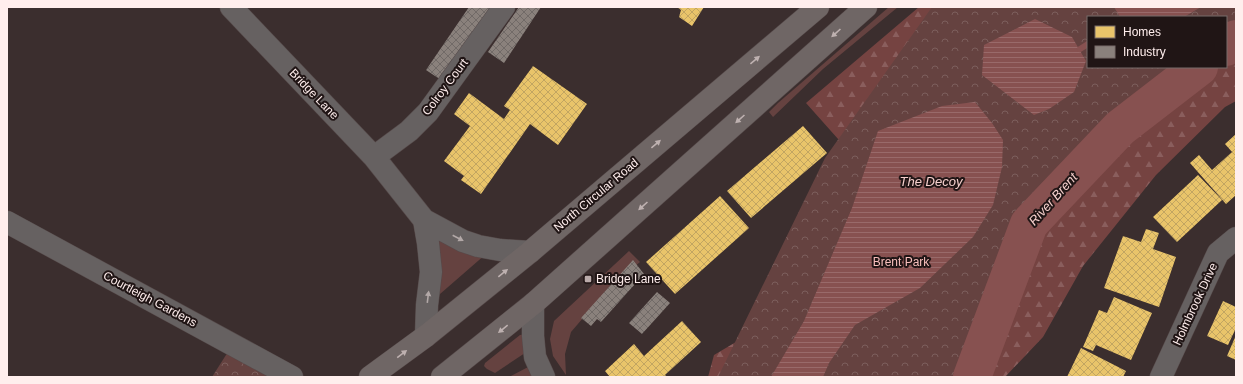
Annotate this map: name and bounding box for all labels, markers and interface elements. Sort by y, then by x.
legend [1087,16,1227,68]
text: Homes [1123,25,1161,39]
one-way arrow [831,28,842,37]
text: Industry [1123,45,1166,59]
street label: Colroy Court [419,55,471,118]
one-way arrow [750,56,761,65]
street label: Bridge Lane [286,66,342,122]
one-way arrow [734,115,745,124]
one-way arrow [651,140,662,149]
street label: North Circular Road [551,156,641,234]
water label: River Brent [1026,169,1081,228]
water label: The Decoy [900,174,964,189]
one-way arrow [638,201,647,210]
one-way arrow [453,235,464,241]
park label: Brent Park [873,255,930,269]
street label: Holmbrook Drive [1170,260,1220,347]
street label: Courtleigh Gardens [101,268,199,330]
one-way arrow [498,269,509,277]
place label: Bridge Lane [596,272,661,286]
marker: Bridge Lane [583,274,593,284]
one-way arrow [424,291,431,303]
one-way arrow [497,324,508,333]
one-way arrow [396,350,407,358]

